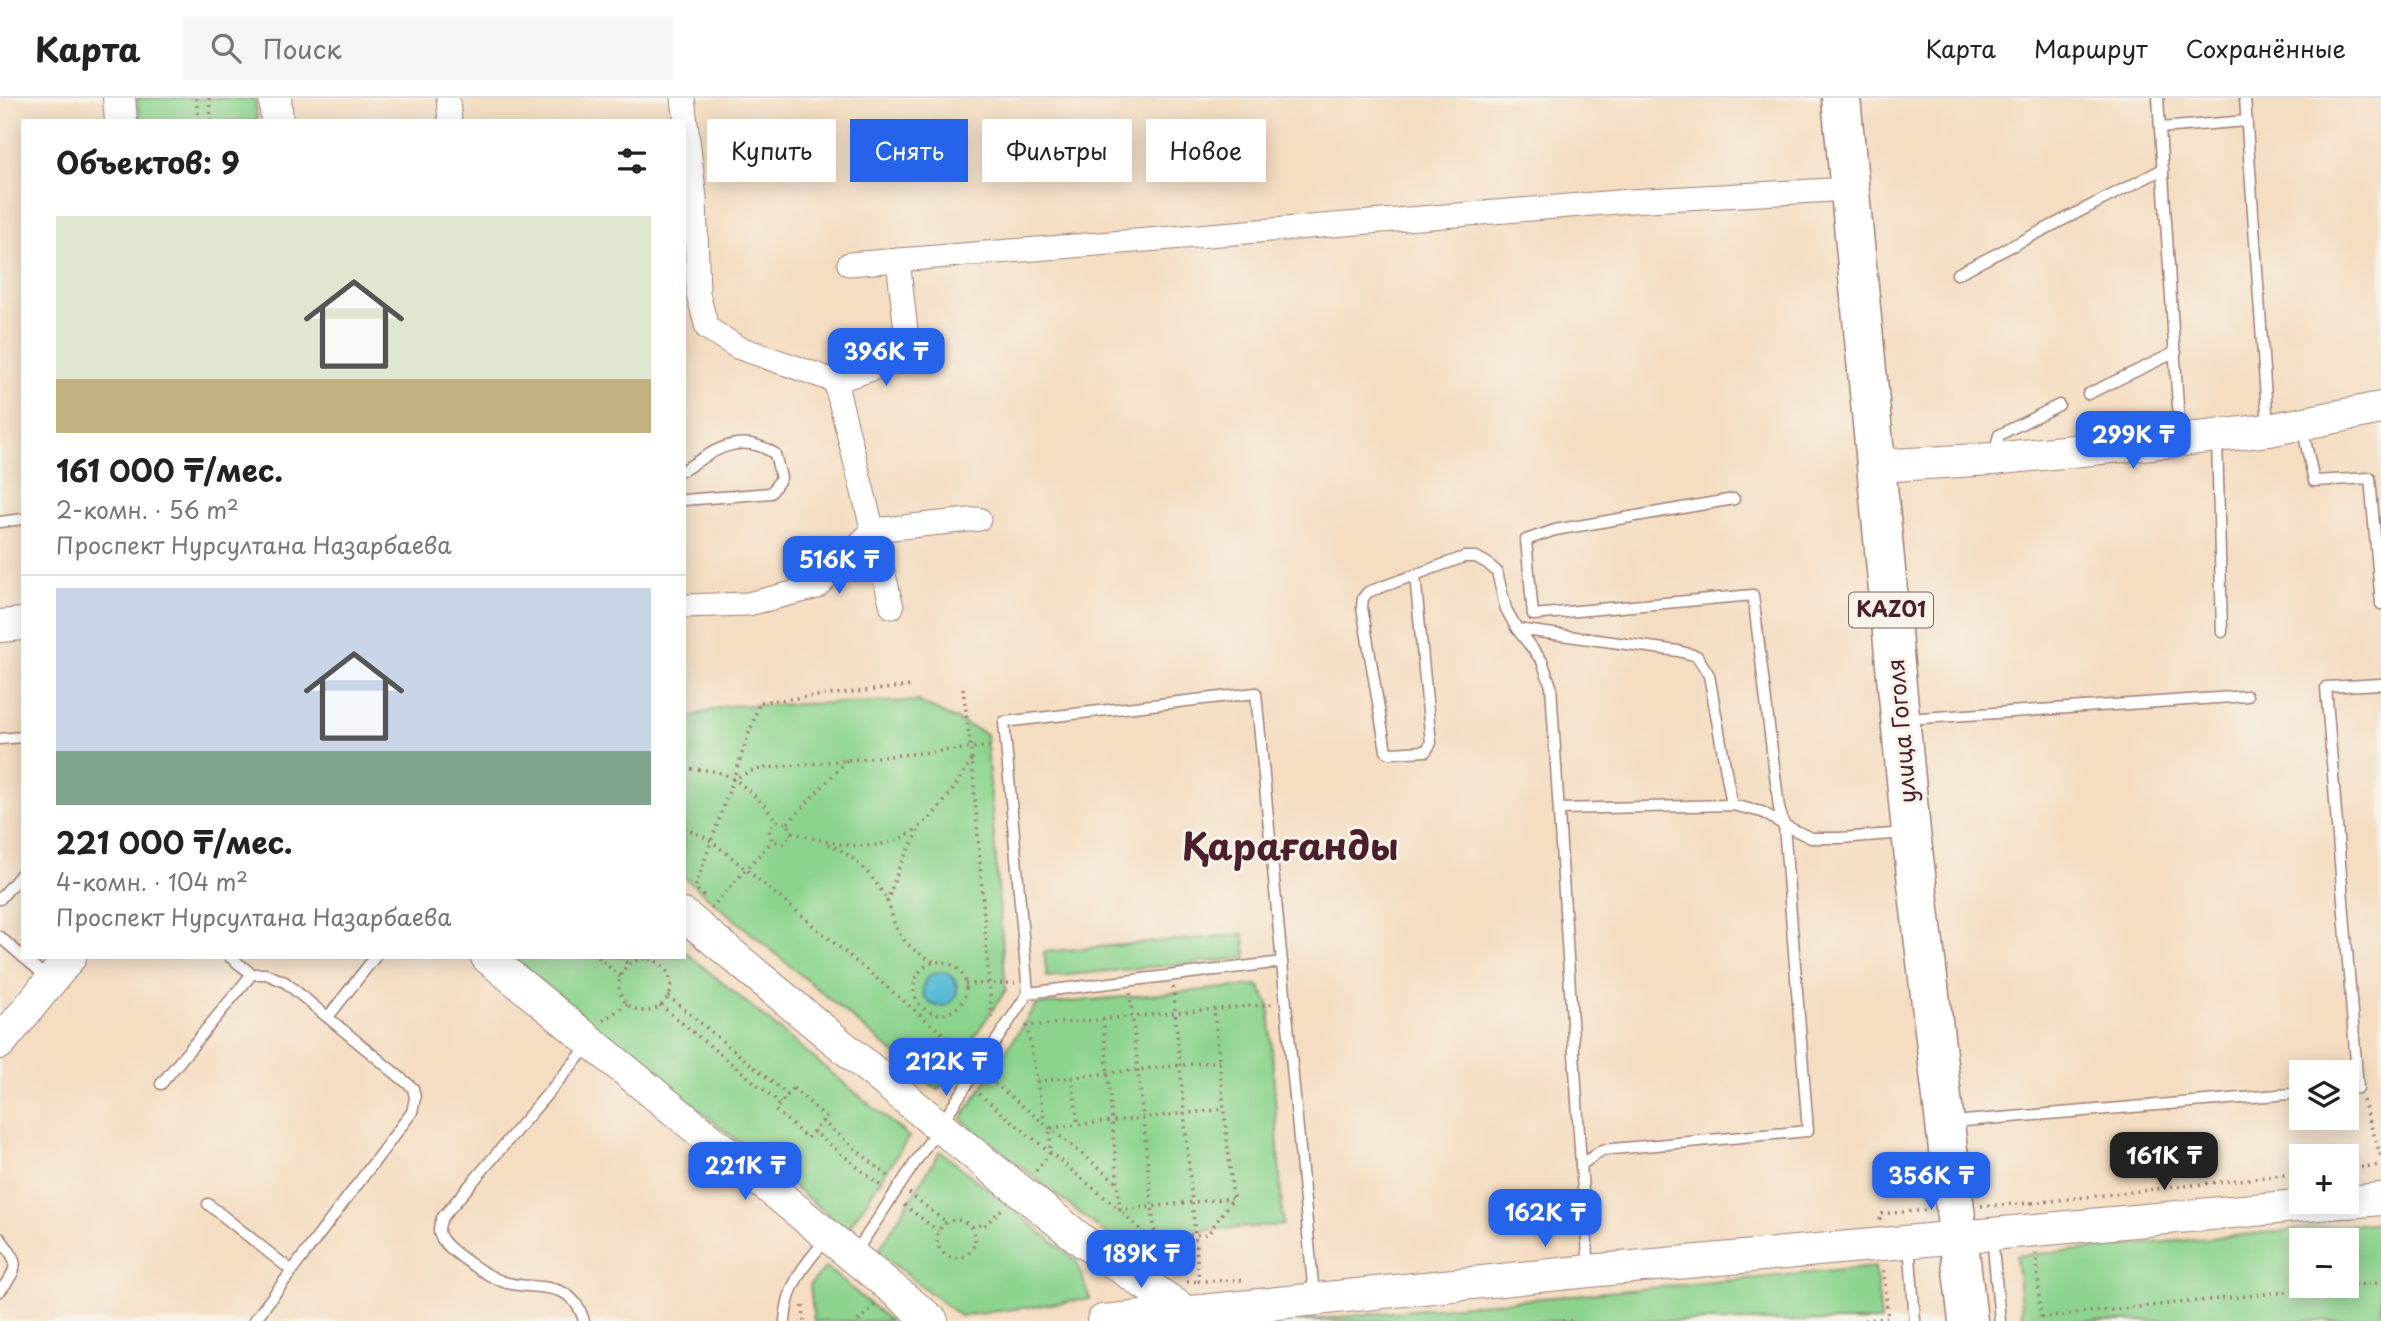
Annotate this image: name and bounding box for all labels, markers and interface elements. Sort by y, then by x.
search box [183,17,673,80]
text: Карта [35,23,141,73]
icon: search [207,29,245,67]
text: Поиск [263,29,342,68]
text: Карта [1925,30,1996,66]
text: Маршрут [2034,30,2148,66]
text: Сохранённые [2186,30,2346,66]
chip: Купить [707,119,836,182]
chip: Снять [850,119,968,182]
chip: Фильтры [982,119,1132,182]
chip: Новое [1146,119,1266,182]
text: Объектов: 9 [56,139,240,184]
icon: filters [613,142,651,180]
icon: home [291,261,417,387]
pin: 396K ₸ [829,328,943,388]
text: 396K ₸ [844,333,928,368]
pin: 299K ₸ [2076,412,2190,471]
text: 299K ₸ [2092,416,2174,451]
text: 161 000 ₸/мес. [56,447,283,492]
text: 2-комн. · 56 m² [56,492,239,527]
text: Проспект Нурсултана Назарбаева [56,527,451,562]
pin: 516K ₸ [782,536,896,596]
text: 516K ₸ [799,541,879,576]
road number: KАZ01 [1849,592,1933,628]
icon: home [291,633,417,759]
street label: улица Гоголя [1877,657,1924,805]
district label: Қарағанды [1182,817,1398,873]
text: 221 000 ₸/мес. [56,819,292,864]
text: 4-комн. · 104 m² [56,864,248,899]
text: Проспект Нурсултана Назарбаева [56,899,451,934]
pin: 212K ₸ [889,1038,1003,1098]
text: 212K ₸ [905,1043,987,1078]
map controls [2289,1060,2359,1298]
button: layers [2289,1060,2359,1130]
pin: 161K ₸ [2107,1132,2221,1192]
text: 161K ₸ [2126,1137,2202,1172]
pin: 221K ₸ [688,1142,802,1202]
button: + [2289,1144,2359,1214]
text: 221K ₸ [704,1147,786,1182]
pin: 356K ₸ [1874,1152,1988,1212]
text: 356K ₸ [1888,1157,1974,1192]
pin: 162K ₸ [1488,1190,1602,1249]
text: 162K ₸ [1504,1194,1586,1229]
button: − [2289,1228,2359,1298]
pin: 189K ₸ [1084,1230,1198,1290]
text: 189K ₸ [1102,1235,1180,1270]

